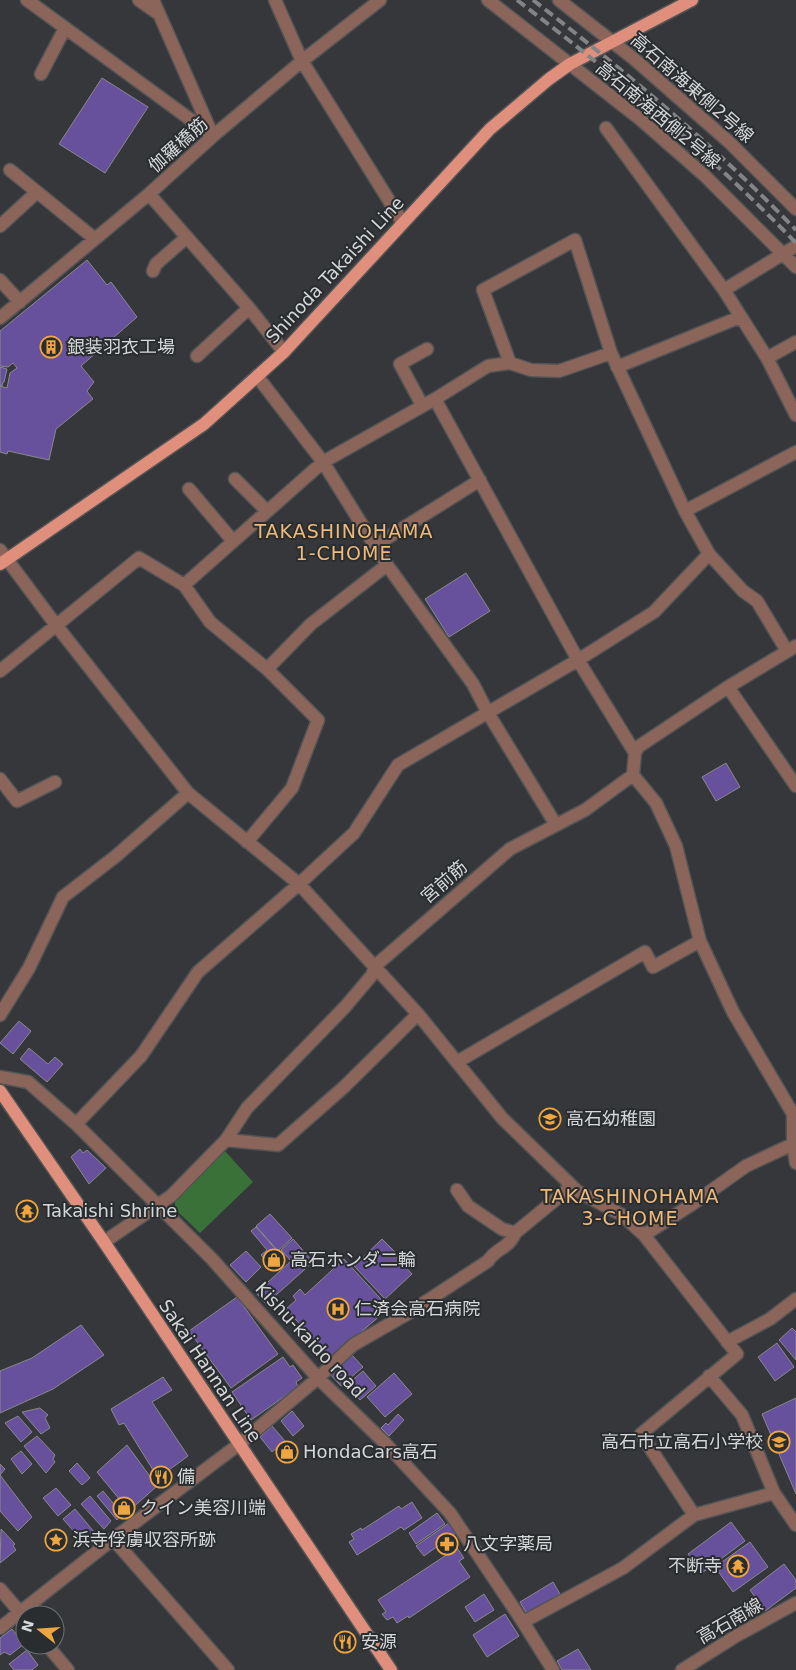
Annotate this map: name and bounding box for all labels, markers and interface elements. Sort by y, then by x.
street label: 高石南海東側2号線 [627,29,758,147]
street label: 高石南海西側2号線 [592,57,725,173]
street label: 伽羅橋筋 [144,113,211,177]
street label: Shinoda Takaishi Line [261,192,408,347]
building icon: 銀装羽衣工場 [39,335,63,359]
place label: 銀装羽衣工場 [67,336,175,357]
district label: TAKASHINOHAMA 1-CHOME [253,520,434,564]
street label: 宮前筋 [416,856,471,907]
school or university icon: 高石幼稚園 [538,1107,562,1131]
place label: 高石幼稚園 [566,1108,656,1129]
district label: TAKASHINOHAMA 3-CHOME [539,1185,720,1229]
temple icon: Takaishi Shrine [15,1199,39,1223]
place label: Takaishi Shrine [42,1200,177,1221]
shop icon: 高石ホンダ二輪 [262,1248,286,1272]
place label: 高石ホンダ二輪 [290,1249,416,1270]
street label: Kishu-kaido road [251,1278,369,1402]
street label: Sakai Hannan Line [155,1295,266,1446]
hospital icon: 仁済会高石病院 [326,1297,350,1321]
place label: 仁済会高石病院 [354,1298,480,1319]
school or university icon: 高石市立高石小学校 [767,1430,791,1454]
place label: 高石市立高石小学校 [601,1431,763,1452]
shop icon: HondaCars高石 [275,1440,299,1464]
place label: HondaCars高石 [303,1441,438,1462]
restaurant icon: 備 [149,1465,173,1489]
place label: 備 [177,1466,195,1487]
shop icon: クイン美容川端 [112,1496,136,1520]
place label: クイン美容川端 [140,1497,266,1518]
place icon: 浜寺俘虜収容所跡 [44,1528,68,1552]
place label: 浜寺俘虜収容所跡 [72,1529,216,1550]
pharmacy icon: 八文字薬局 [435,1532,459,1556]
place label: 八文字薬局 [463,1533,553,1554]
temple icon: 不断寺 [726,1554,750,1578]
place label: 不断寺 [668,1555,722,1576]
street label: 高石南線 [693,1593,766,1648]
north arrow [15,1605,65,1655]
text: N [18,1618,37,1634]
restaurant icon: 安源 [333,1630,357,1654]
place label: 安源 [361,1631,397,1652]

